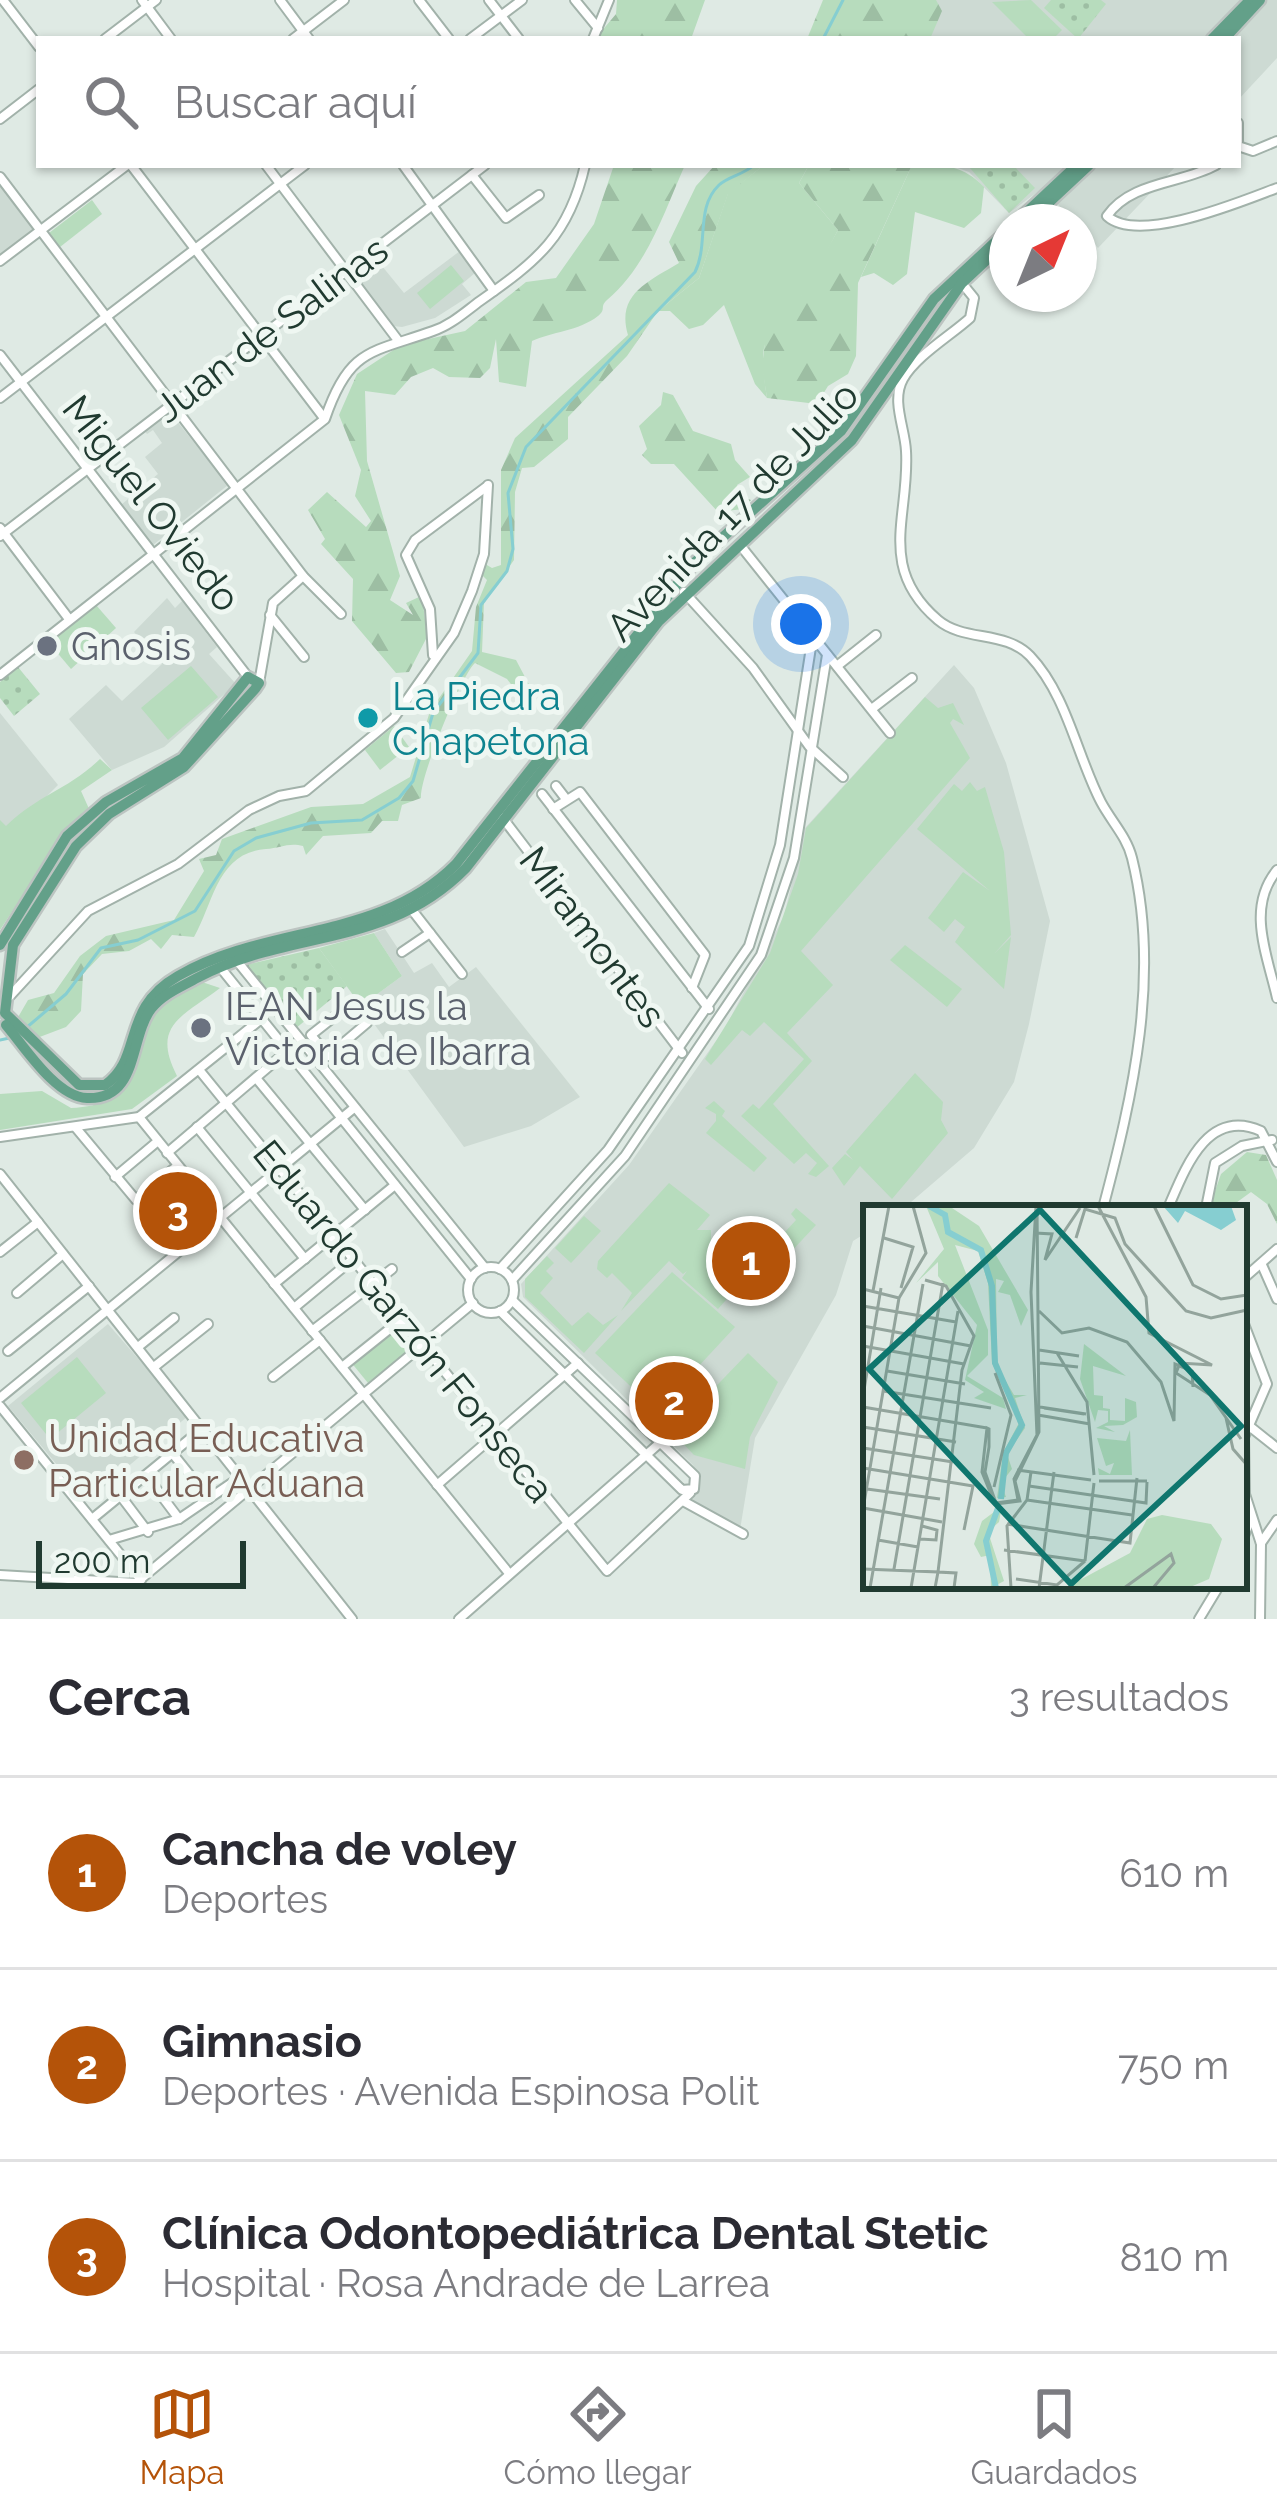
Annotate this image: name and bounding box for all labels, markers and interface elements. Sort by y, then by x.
search box [36,36,1241,168]
icon: search [78,69,144,135]
text: Buscar aquí [174,76,417,129]
north arrow [989,204,1097,312]
street label: Juan de Salinas [145,226,397,432]
street label: Avenida 17 de Julio [597,372,867,650]
street label: Miguel Oviedo [53,386,251,620]
your location [771,594,831,654]
place label: Gnosis [71,623,191,669]
marker: Gnosis [34,633,60,659]
place label: La Piedra Chapetona [392,673,589,764]
marker: La Piedra Chapetona [355,705,381,731]
street label: Miramontes [510,838,676,1036]
place label: IEAN Jesus la Victoria de Ibarra [225,983,531,1074]
marker: IEAN Jesus la Victoria de Ibarra [188,1015,214,1041]
street label: Eduardo Garzón Fonseca [244,1131,564,1511]
pin: 3 [139,1166,217,1256]
inset map [863,1205,1247,1589]
pin: 1 [712,1216,790,1306]
pin: 2 [635,1356,713,1446]
place label: Unidad Educativa Particular Aduana [48,1415,365,1506]
marker: Unidad Educativa Particular Aduana [11,1447,37,1473]
scale bar [36,1535,246,1588]
text: 200 m [54,1542,150,1581]
text: Cerca [48,1667,191,1727]
text: 3 resultados [1009,1674,1229,1720]
text: Cancha de voley [162,1823,517,1876]
text: 1 [77,1850,97,1896]
text: 610 m [1119,1850,1229,1896]
text: Deportes [162,1876,328,1922]
text: Gimnasio [162,2015,362,2068]
text: 2 [76,2042,98,2088]
text: 750 m [1118,2042,1229,2088]
text: Deportes · Avenida Espinosa Polit [162,2068,759,2114]
text: Clínica Odontopediátrica Dental Stetic [162,2207,989,2260]
text: 3 [76,2234,98,2280]
text: 810 m [1120,2234,1229,2280]
text: Hospital · Rosa Andrade de Larrea [162,2260,770,2306]
tab: Mapa [140,2381,225,2492]
tab: Cómo llegar [504,2381,692,2492]
tab: Guardados [971,2381,1138,2492]

